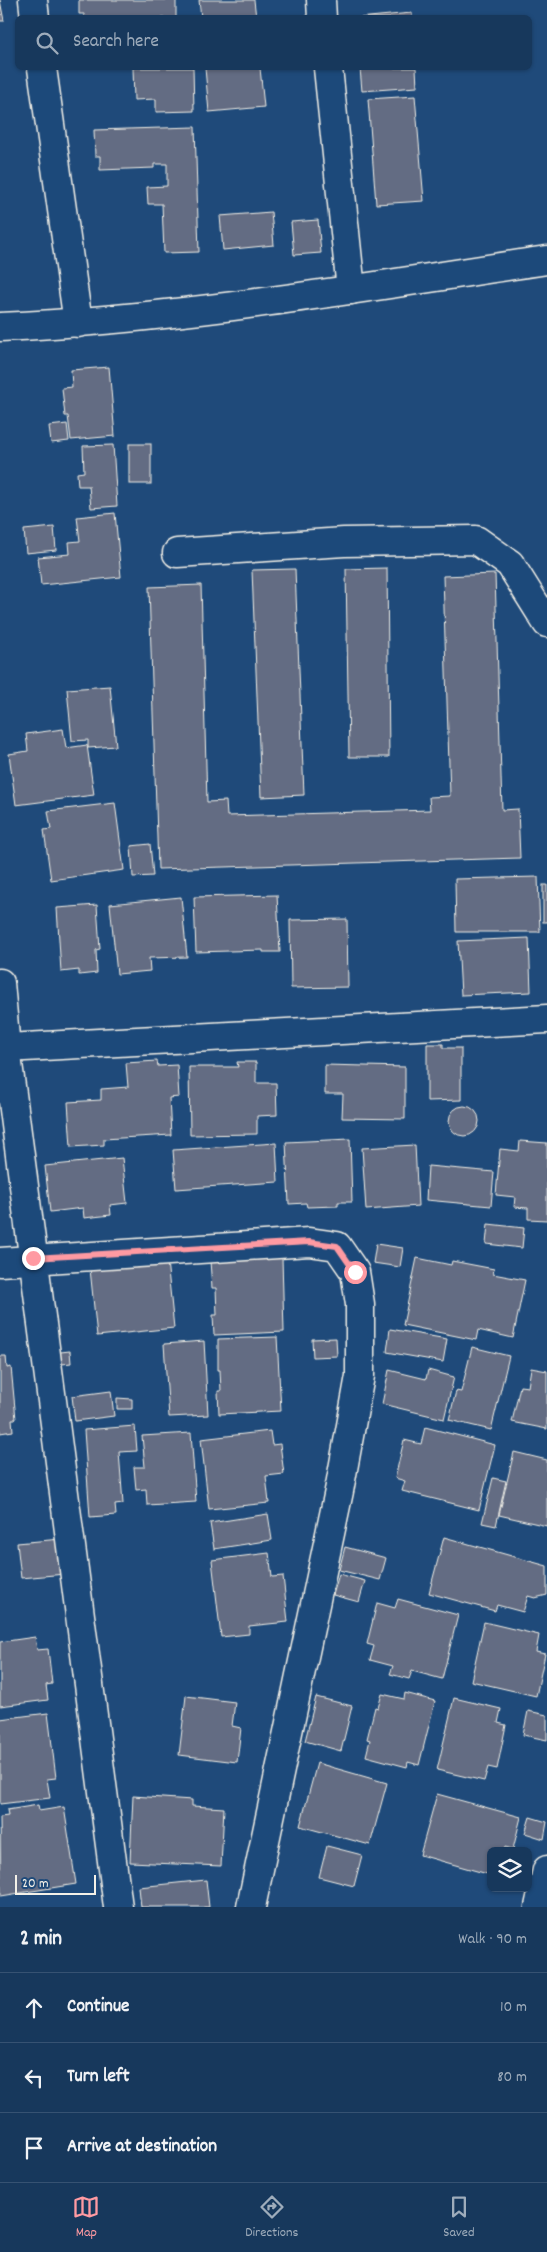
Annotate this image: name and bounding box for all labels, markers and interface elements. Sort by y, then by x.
search box [15,15,532,70]
icon: search [33,29,61,57]
text: Search here [73,29,159,56]
route end [22,1247,45,1270]
route start [344,1261,367,1284]
map controls [487,1847,532,1892]
button: layers [487,1847,532,1892]
scale bar [15,1872,96,1895]
text: 20 m [22,1874,49,1894]
text: 2 min [20,1925,62,1955]
text: Walk · 90 m [458,1928,527,1951]
icon: ahead [20,1994,48,2022]
text: Continue [67,1994,129,2021]
text: 10 m [500,1996,527,2019]
icon: left [20,2064,48,2092]
text: Turn left [67,2064,130,2091]
text: 80 m [497,2066,527,2089]
icon: arrive [20,2134,48,2162]
text: Arrive at destination [67,2134,217,2161]
tab: Map [72,2193,100,2243]
tab: Directions [245,2193,298,2243]
tab: Saved [443,2193,475,2243]

